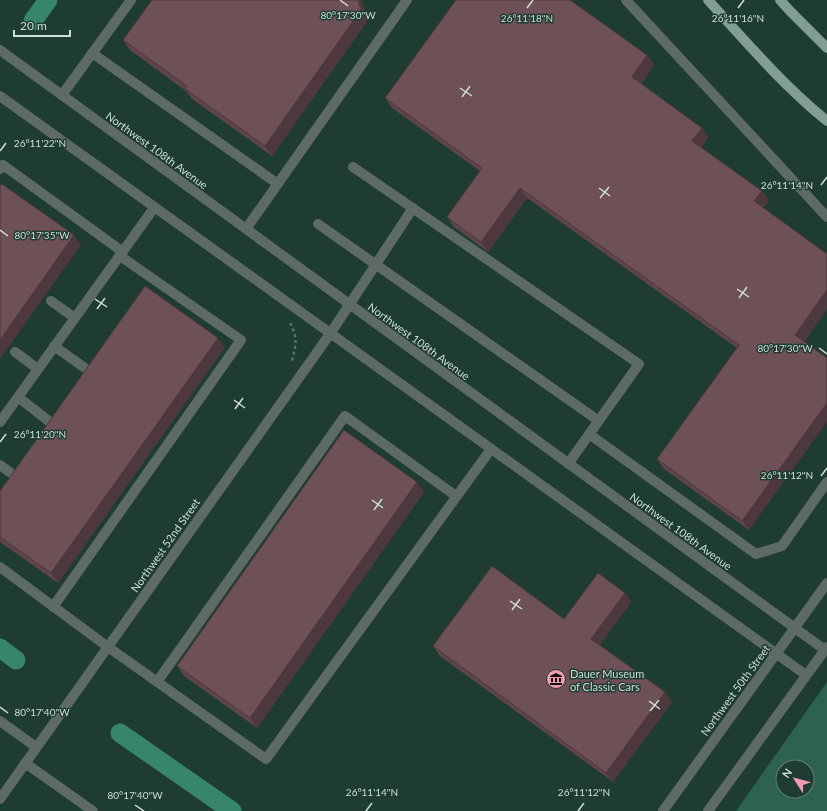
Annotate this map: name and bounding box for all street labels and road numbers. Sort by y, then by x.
street label: Northwest 108th Avenue [104,109,211,191]
street label: Northwest 108th Avenue [366,300,473,382]
street label: Northwest 108th Avenue [628,490,735,572]
street label: Northwest 52nd Street [128,496,202,594]
street label: Northwest 50th Street [698,642,772,738]

